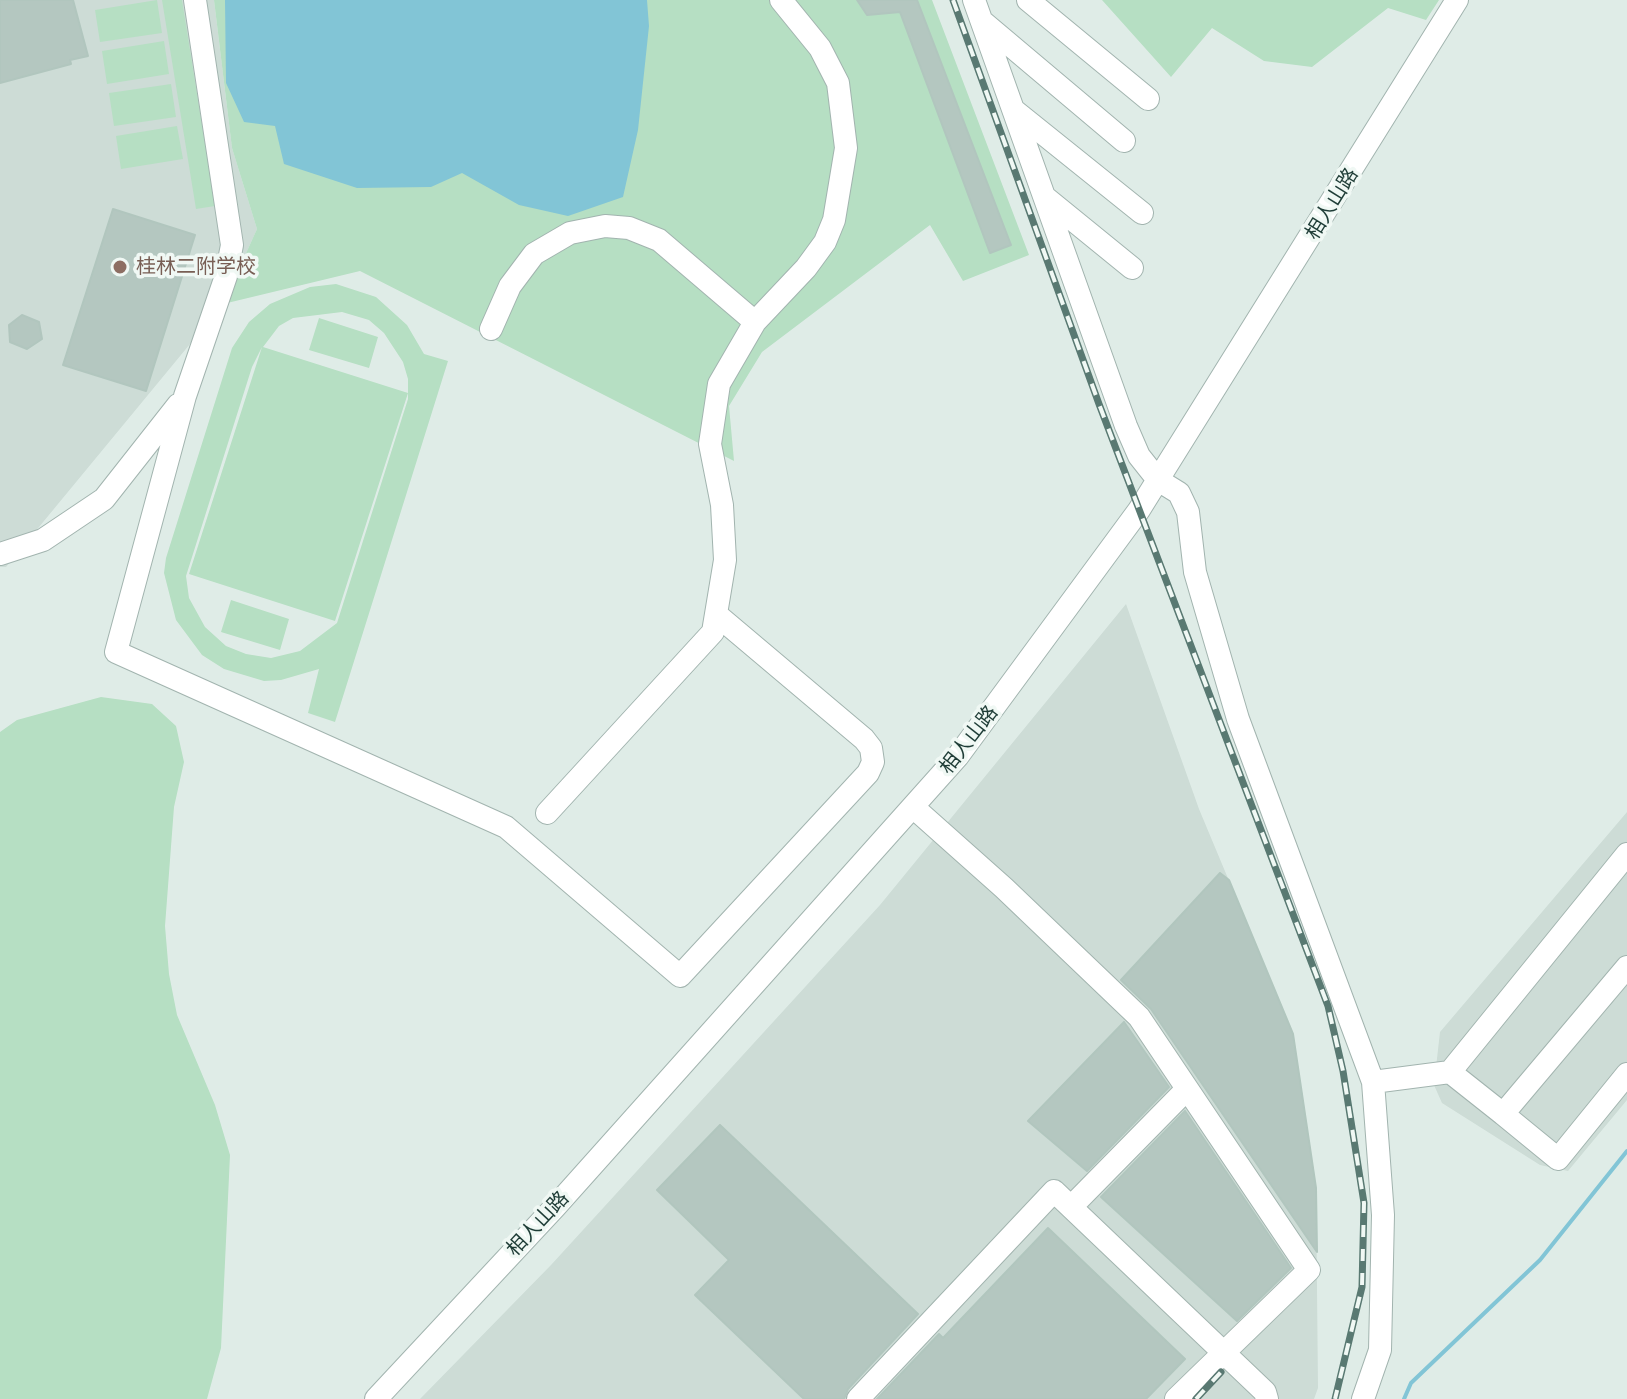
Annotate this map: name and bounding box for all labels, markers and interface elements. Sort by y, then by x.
street label: 相人山路 [1301,164,1363,244]
place label: 桂林二附学校 [136,255,256,279]
marker: 桂林二附学校 [111,258,129,276]
street label: 相人山路 [935,701,1003,779]
street label: 相人山路 [502,1187,574,1261]

